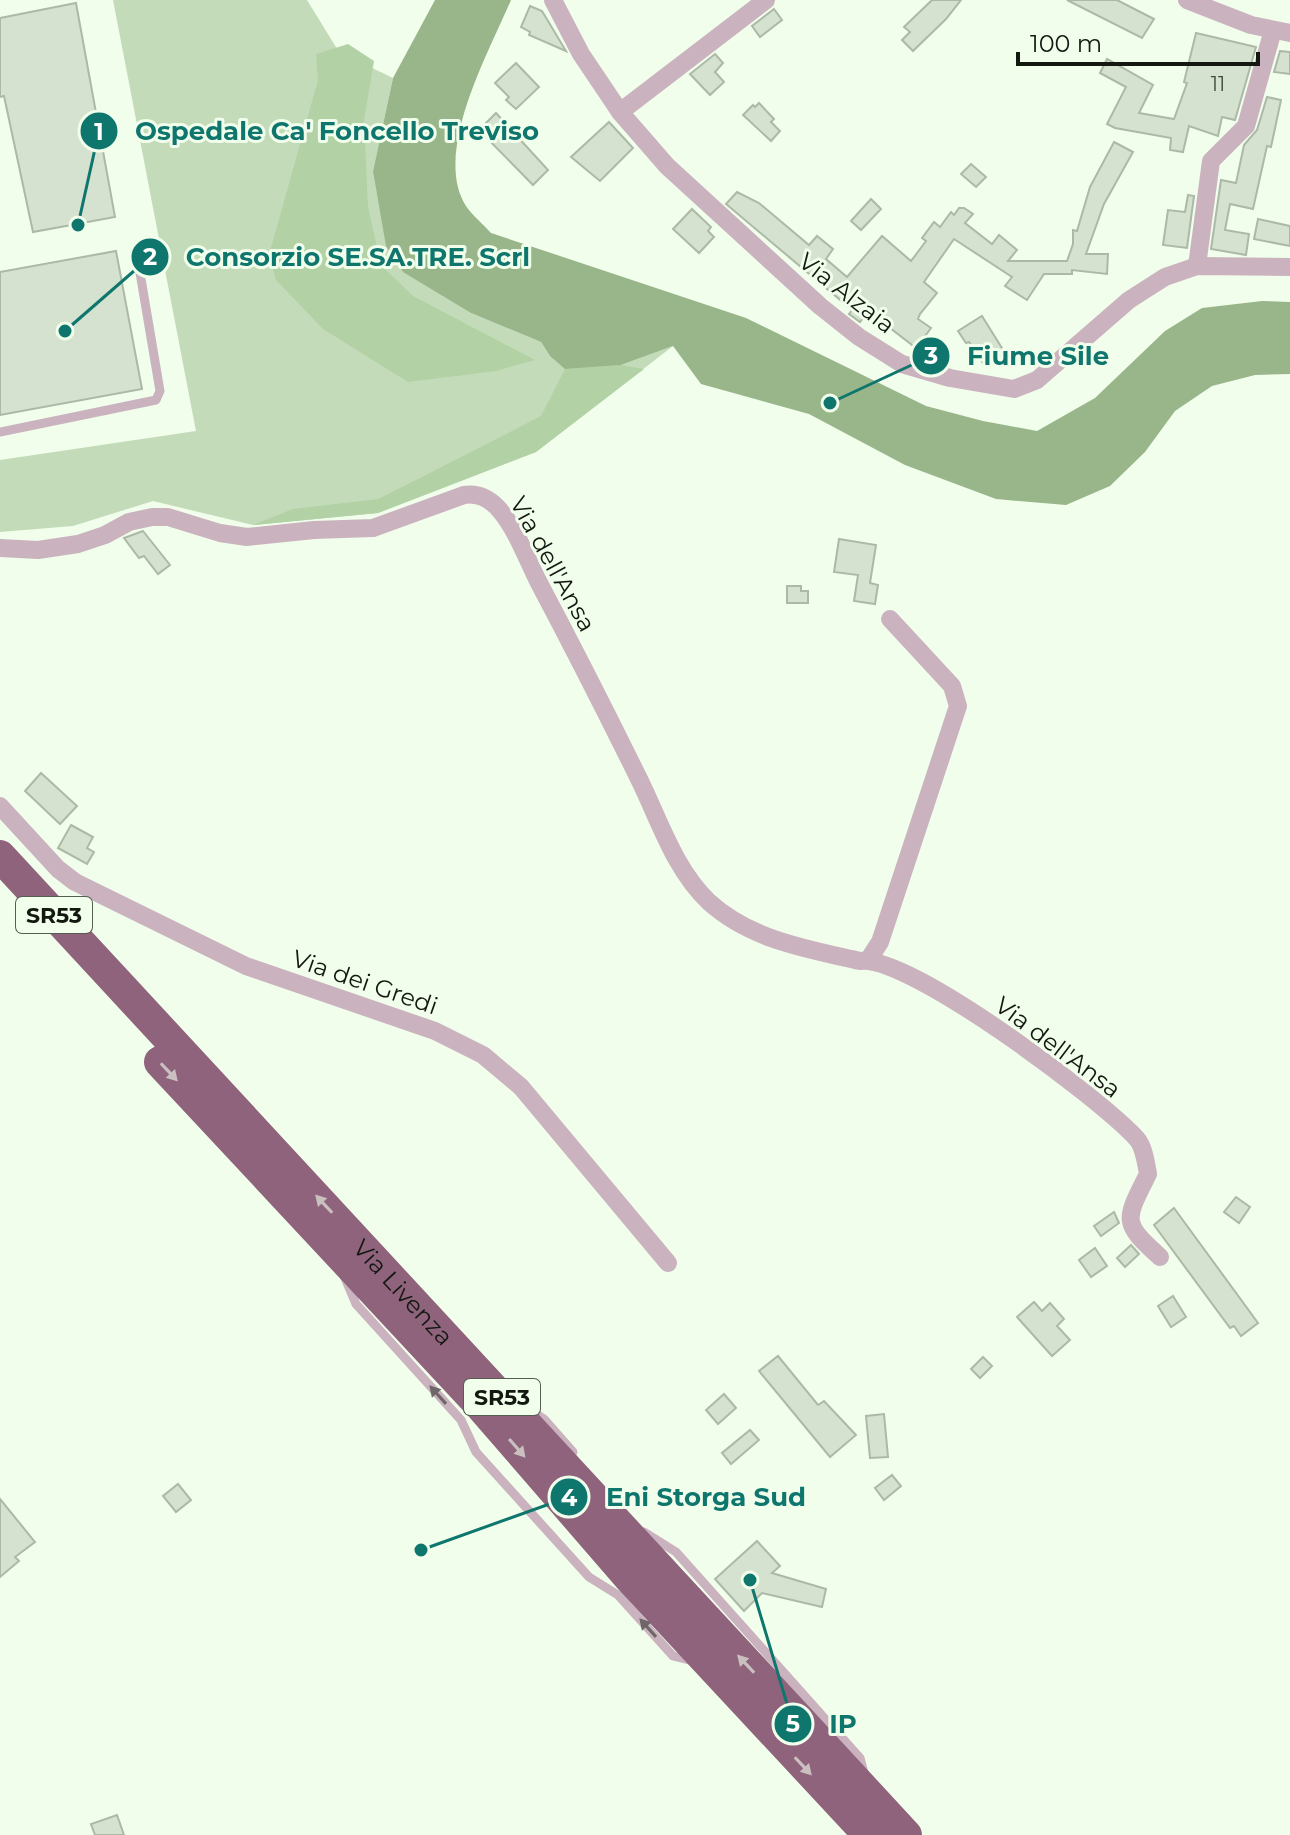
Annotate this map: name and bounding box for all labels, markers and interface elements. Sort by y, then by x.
scale bar [1018,16,1258,66]
text: 100 m [1030,29,1102,58]
house number: 11 [1211,72,1225,96]
callout: Ospedale Ca' Foncello Treviso [79,106,555,156]
text: Ospedale Ca' Foncello Treviso [135,115,539,147]
text: 1 [94,117,104,146]
callout: Consorzio SE.SA.TRE. Scrl [130,232,546,282]
text: Consorzio SE.SA.TRE. Scrl [186,241,530,273]
text: 2 [143,242,157,271]
street label: Via Alzaia [793,247,901,339]
callout: Fiume Sile [911,331,1125,381]
text: Fiume Sile [967,340,1109,372]
text: 3 [923,341,938,370]
street label: Via dell'Ansa [504,491,602,637]
road number: SR53 [16,897,92,933]
street label: Via dei Gredi [288,944,442,1020]
street label: Via dell'Ansa [989,990,1127,1104]
one-way arrow [160,1063,178,1082]
one-way arrow [316,1195,334,1214]
street label: Via Livenza [347,1233,460,1351]
road number: SR53 [464,1379,540,1415]
one-way arrow [430,1385,448,1404]
one-way arrow [508,1438,525,1458]
callout: Eni Storga Sud [549,1472,822,1522]
text: Eni Storga Sud [606,1481,806,1513]
text: 4 [561,1483,578,1512]
one-way arrow [639,1619,657,1638]
one-way arrow [737,1655,755,1674]
callout: IP [773,1699,872,1749]
text: IP [829,1708,857,1740]
text: 5 [786,1709,800,1738]
one-way arrow [794,1756,812,1775]

